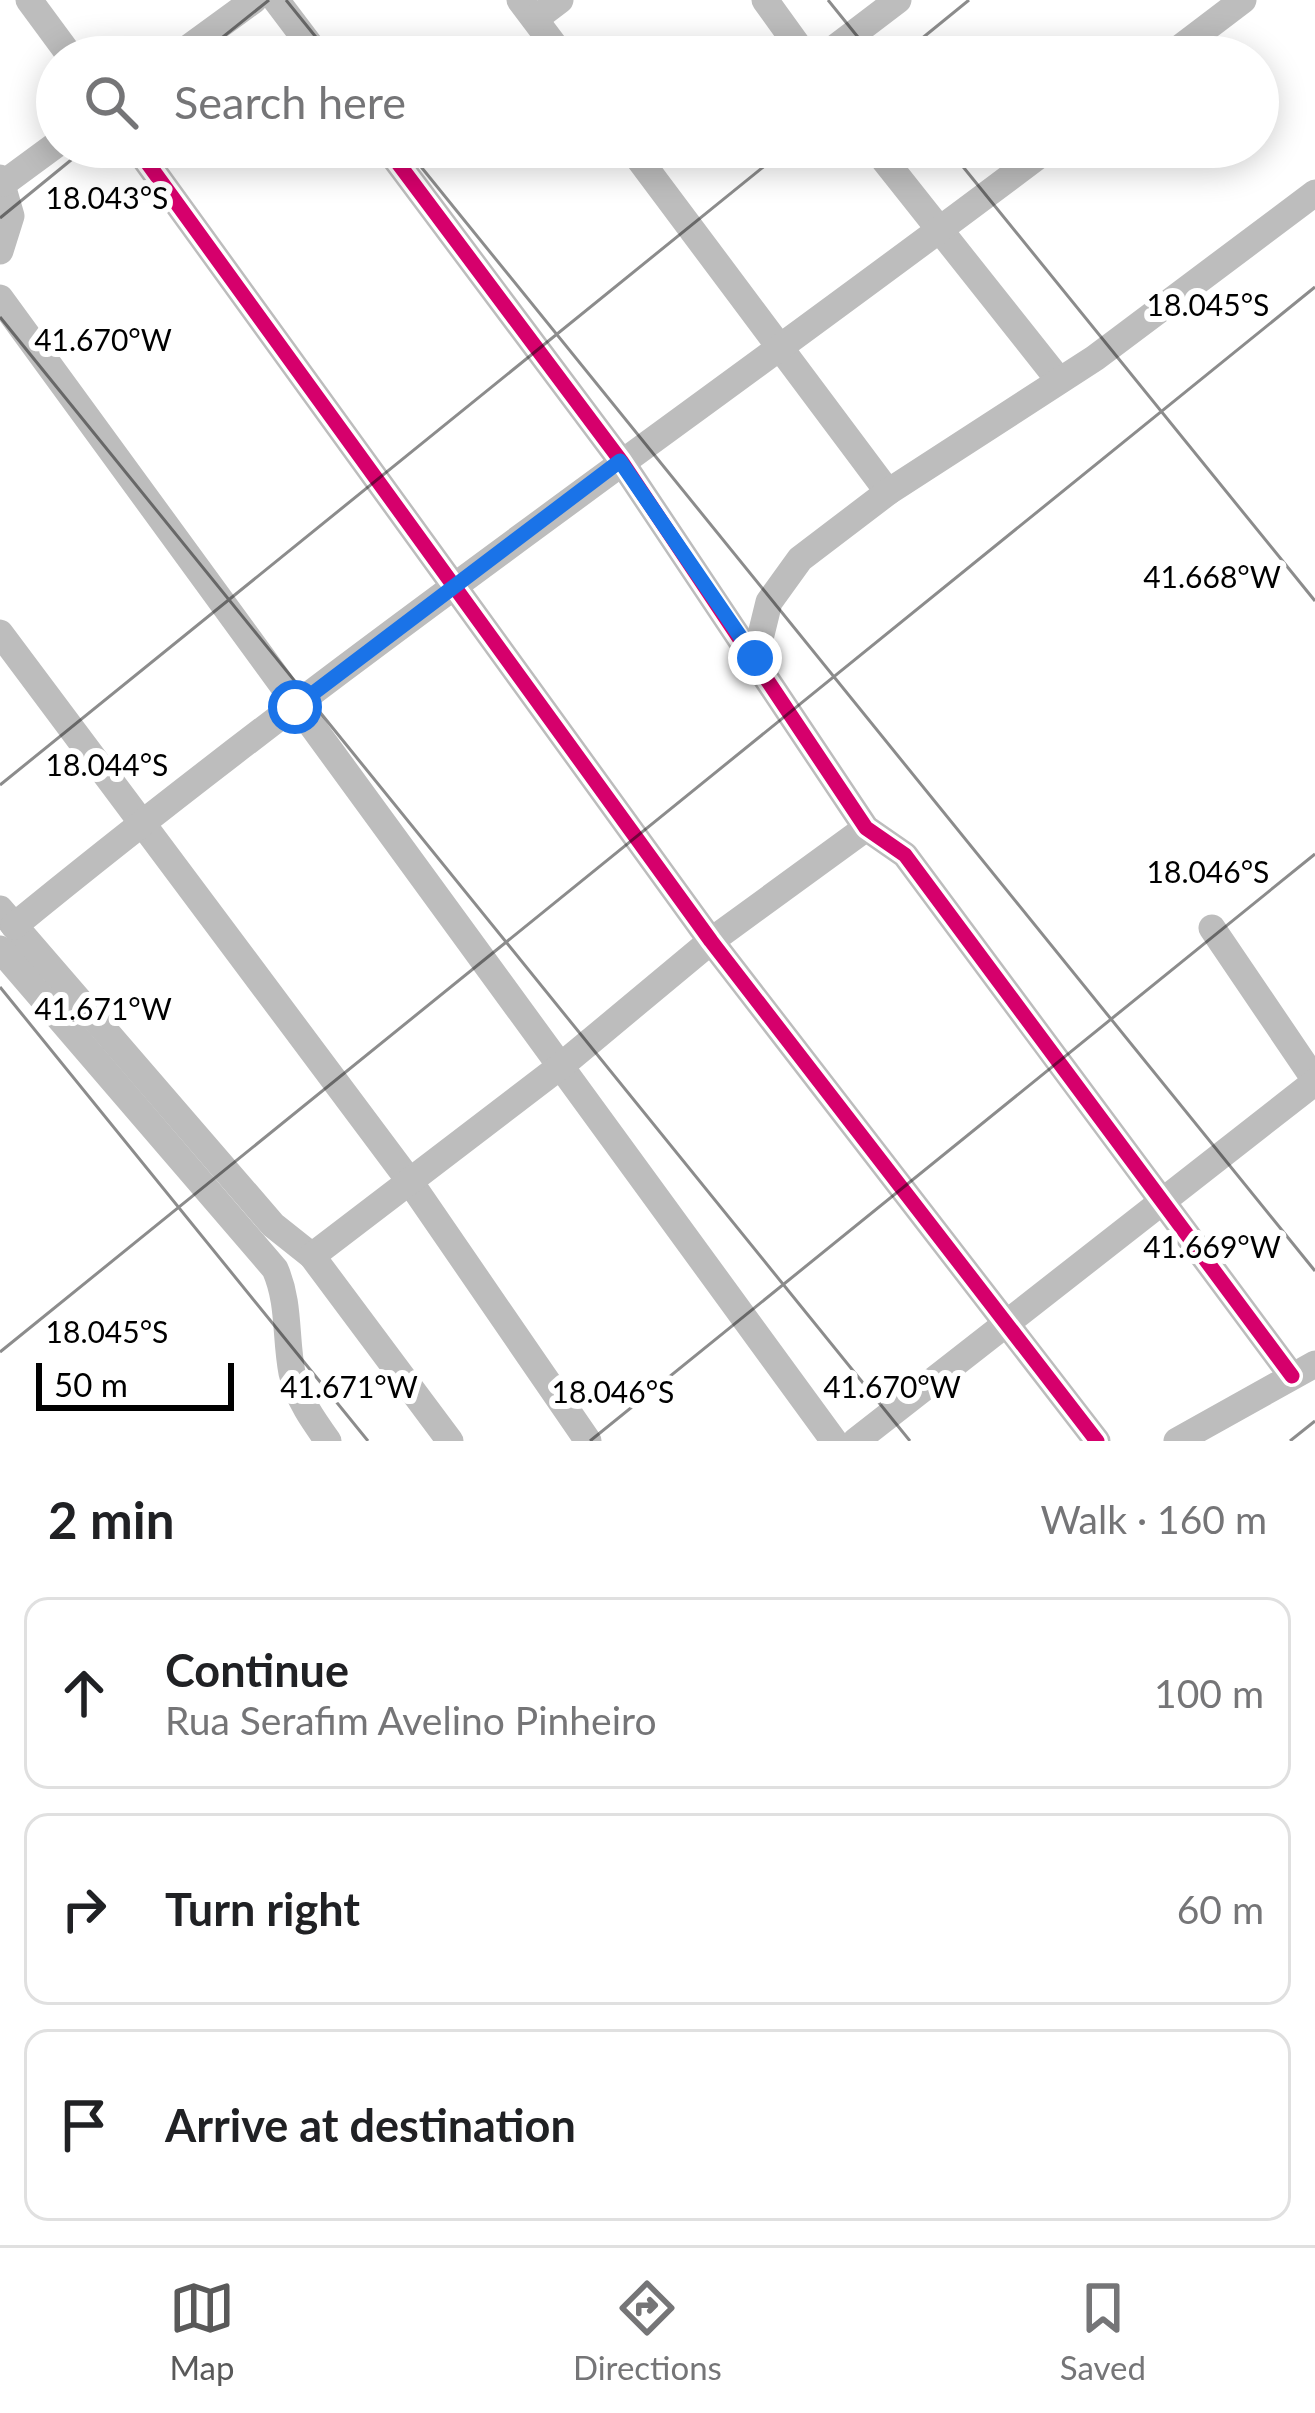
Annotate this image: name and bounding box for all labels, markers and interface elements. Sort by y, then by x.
search box [36,36,1279,168]
icon: search [78,69,144,135]
text: Search here [174,75,406,129]
text: 18.043°S [46,179,168,215]
text: 18.045°S [1147,286,1269,322]
text: 41.670°W [34,321,172,357]
text: 41.668°W [1143,558,1281,594]
route end [728,631,782,685]
route start [268,680,322,734]
text: 18.044°S [46,746,168,782]
text: 18.046°S [1147,853,1269,889]
text: 41.671°W [34,990,172,1026]
text: 41.669°W [1143,1228,1281,1264]
text: 18.045°S [46,1313,168,1349]
scale bar [36,1357,234,1410]
text: 50 m [54,1364,128,1404]
text: 41.671°W [280,1368,418,1404]
text: 41.670°W [823,1368,961,1404]
text: 18.046°S [552,1373,674,1409]
text: 2 min [48,1489,174,1550]
text: Walk · 160 m [1040,1496,1267,1542]
text: Continue [165,1643,349,1697]
icon: ahead [51,1660,117,1726]
text: 100 m [1154,1670,1264,1716]
text: Rua Serafim Avelino Pinheiro [165,1697,657,1743]
icon: right [51,1876,117,1942]
text: Turn right [165,1882,360,1936]
text: 60 m [1177,1886,1264,1932]
icon: arrive [51,2092,117,2158]
text: Arrive at destination [165,2098,576,2152]
tab: Map [169,2275,235,2387]
tab: Directions [573,2275,722,2387]
tab: Saved [1060,2275,1146,2387]

